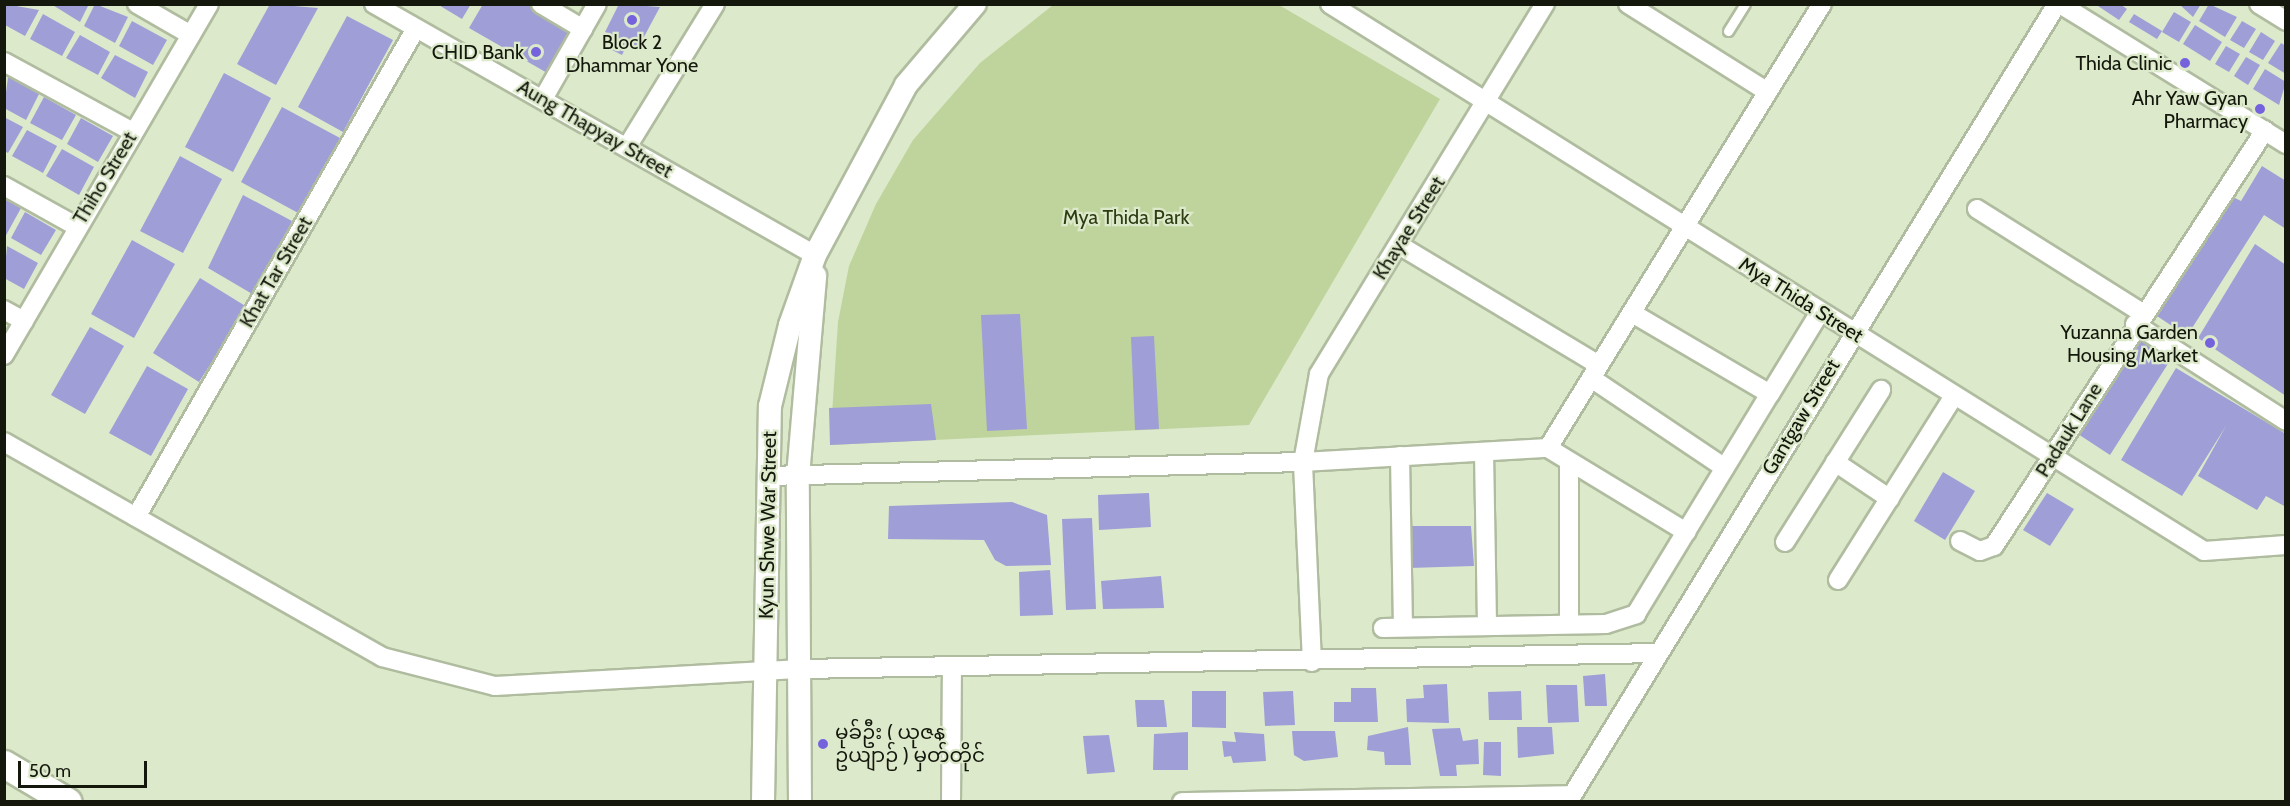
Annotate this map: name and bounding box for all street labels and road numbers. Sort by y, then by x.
street label: Aung Thapyay Street [513,75,677,183]
street label: Thiho Street [68,128,142,228]
street label: Khayae Street [1368,172,1450,284]
street label: Khat Tar Street [235,212,317,332]
street label: Mya Thida Street [1734,252,1868,348]
street label: Gantgaw Street [1757,355,1845,479]
street label: Padauk Lane [2031,379,2107,481]
street label: Kyun Shwe War Street [754,431,782,619]

